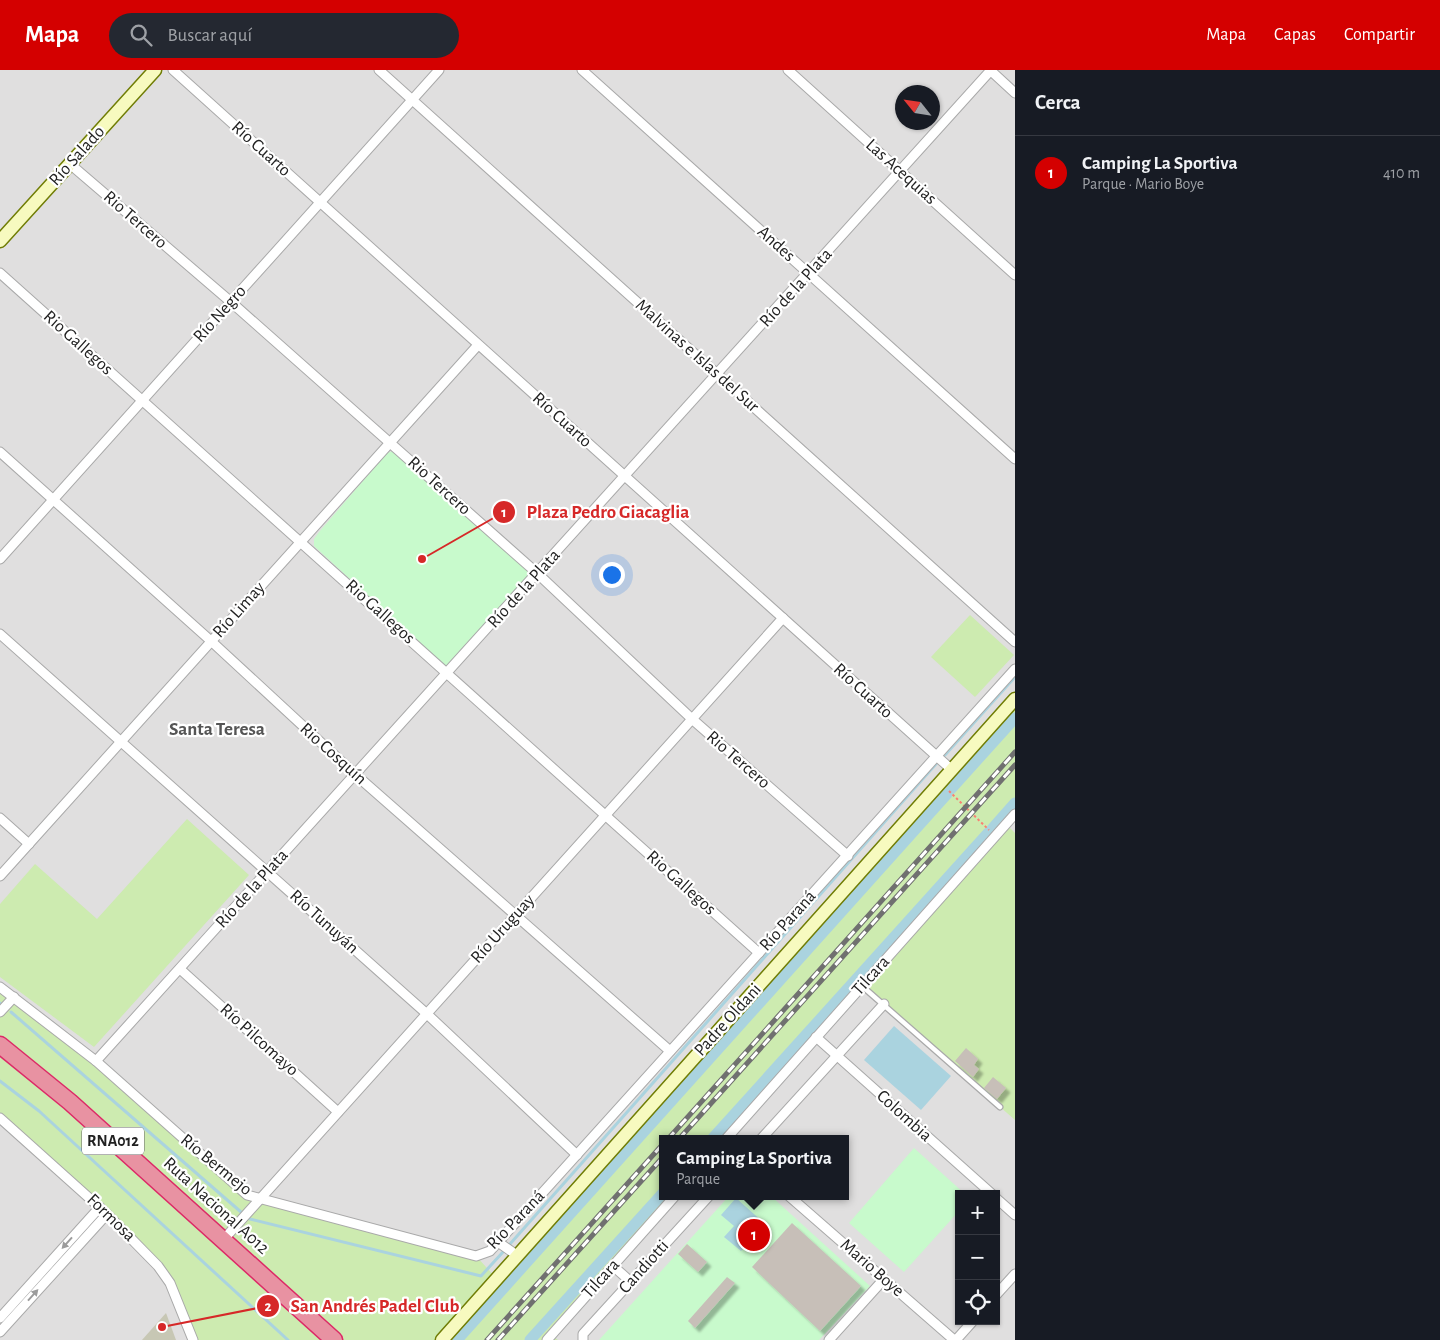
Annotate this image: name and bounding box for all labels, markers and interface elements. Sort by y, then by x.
search box [109,13,459,58]
icon: search [127,21,155,49]
text: Mapa [25,23,79,47]
text: Buscar aquí [167,26,252,45]
text: Mapa [1206,26,1246,44]
text: Capas [1274,26,1316,44]
text: Compartir [1344,26,1415,44]
north arrow [895,85,940,130]
text: Cerca [1035,92,1081,113]
street label: Río Cuarto [228,118,294,180]
street label: Río Salado [46,123,108,189]
street label: Las Acequias [862,136,940,208]
text: Camping La Sportiva [1082,154,1238,173]
text: 1 [1048,165,1054,181]
text: 410 m [1383,165,1420,181]
text: Parque · Mario Boye [1082,176,1204,192]
street label: Rio Tercero [100,188,170,252]
street label: Andes [754,223,798,265]
street label: Río de la Plata [756,245,836,331]
street label: Río Negro [190,282,250,346]
street label: Malvinas e Islas del Sur [632,296,762,416]
street label: Rio Gallegos [40,307,116,379]
street label: Río Cuarto [529,389,595,451]
street label: Rio Tercero [404,453,474,519]
callout: Plaza Pedro Giacaglia [492,495,700,529]
text: Plaza Pedro Giacaglia [527,503,689,522]
text: 1 [501,505,507,520]
street label: Río de la Plata [484,546,564,632]
your location [599,562,625,588]
street label: Rio Gallegos [342,576,418,648]
street label: Río Limay [210,578,269,641]
street label: Río Cuarto [830,660,896,722]
district label: Santa Teresa [169,720,265,739]
street label: Rio Cosquín [296,720,370,788]
street label: Rio Tercero [703,728,773,792]
street label: Río de la Plata [212,846,292,932]
street label: Rio Gallegos [643,847,719,919]
street label: Río Tunuyán [286,887,362,957]
street label: Río Paraná [756,887,820,955]
street label: Río Uruguay [468,891,539,967]
street label: Tilcara [849,953,893,999]
street label: Padre Oldani [691,980,765,1060]
street label: Río Pilcomayo [216,1000,302,1080]
street label: Colombia [873,1087,935,1145]
road number: RNA012 [82,1128,144,1154]
street label: Río Bermejo [177,1131,255,1199]
popup [659,1135,849,1200]
text: Camping La Sportiva [676,1149,832,1168]
street label: Ruta Nacional A012 [160,1154,272,1258]
text: Parque [676,1171,720,1187]
street label: Río Paraná [484,1187,548,1253]
map controls [955,1190,1000,1325]
button: + [955,1190,1000,1235]
street label: Formosa [83,1191,139,1245]
pin: 1 [738,1216,770,1254]
button: − [955,1235,1000,1280]
street label: Mario Boye [837,1236,907,1300]
one-way arrow [62,1237,73,1250]
street label: Candiotti [616,1237,672,1297]
street label: Tilcara [579,1256,623,1302]
button: locate [955,1280,1000,1325]
callout: San Andrés Padel Club [255,1289,469,1323]
one-way arrow [27,1290,39,1302]
text: San Andrés Padel Club [291,1297,460,1316]
text: 2 [264,1299,272,1314]

